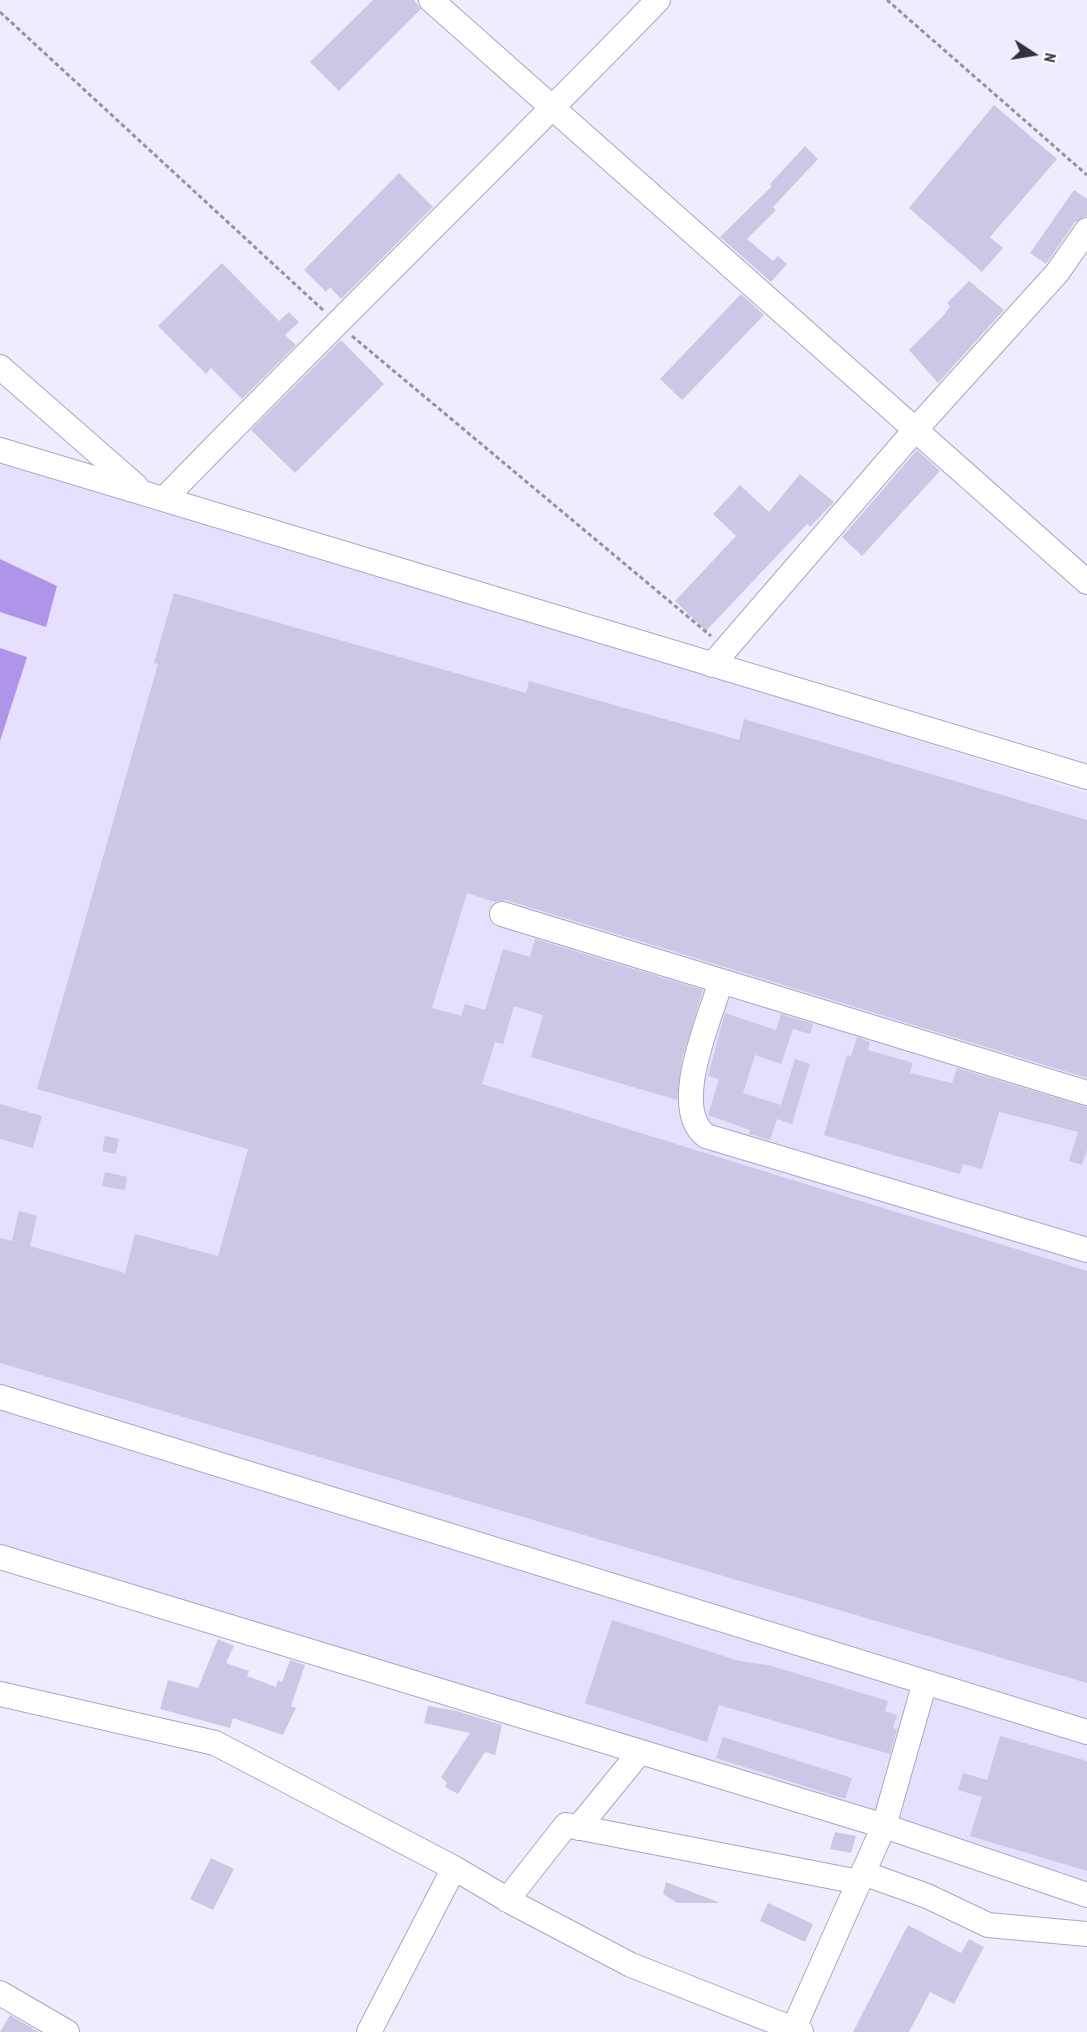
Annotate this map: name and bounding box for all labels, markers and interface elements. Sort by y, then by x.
north arrow [1003,24,1063,84]
text: N [1040,51,1061,64]

